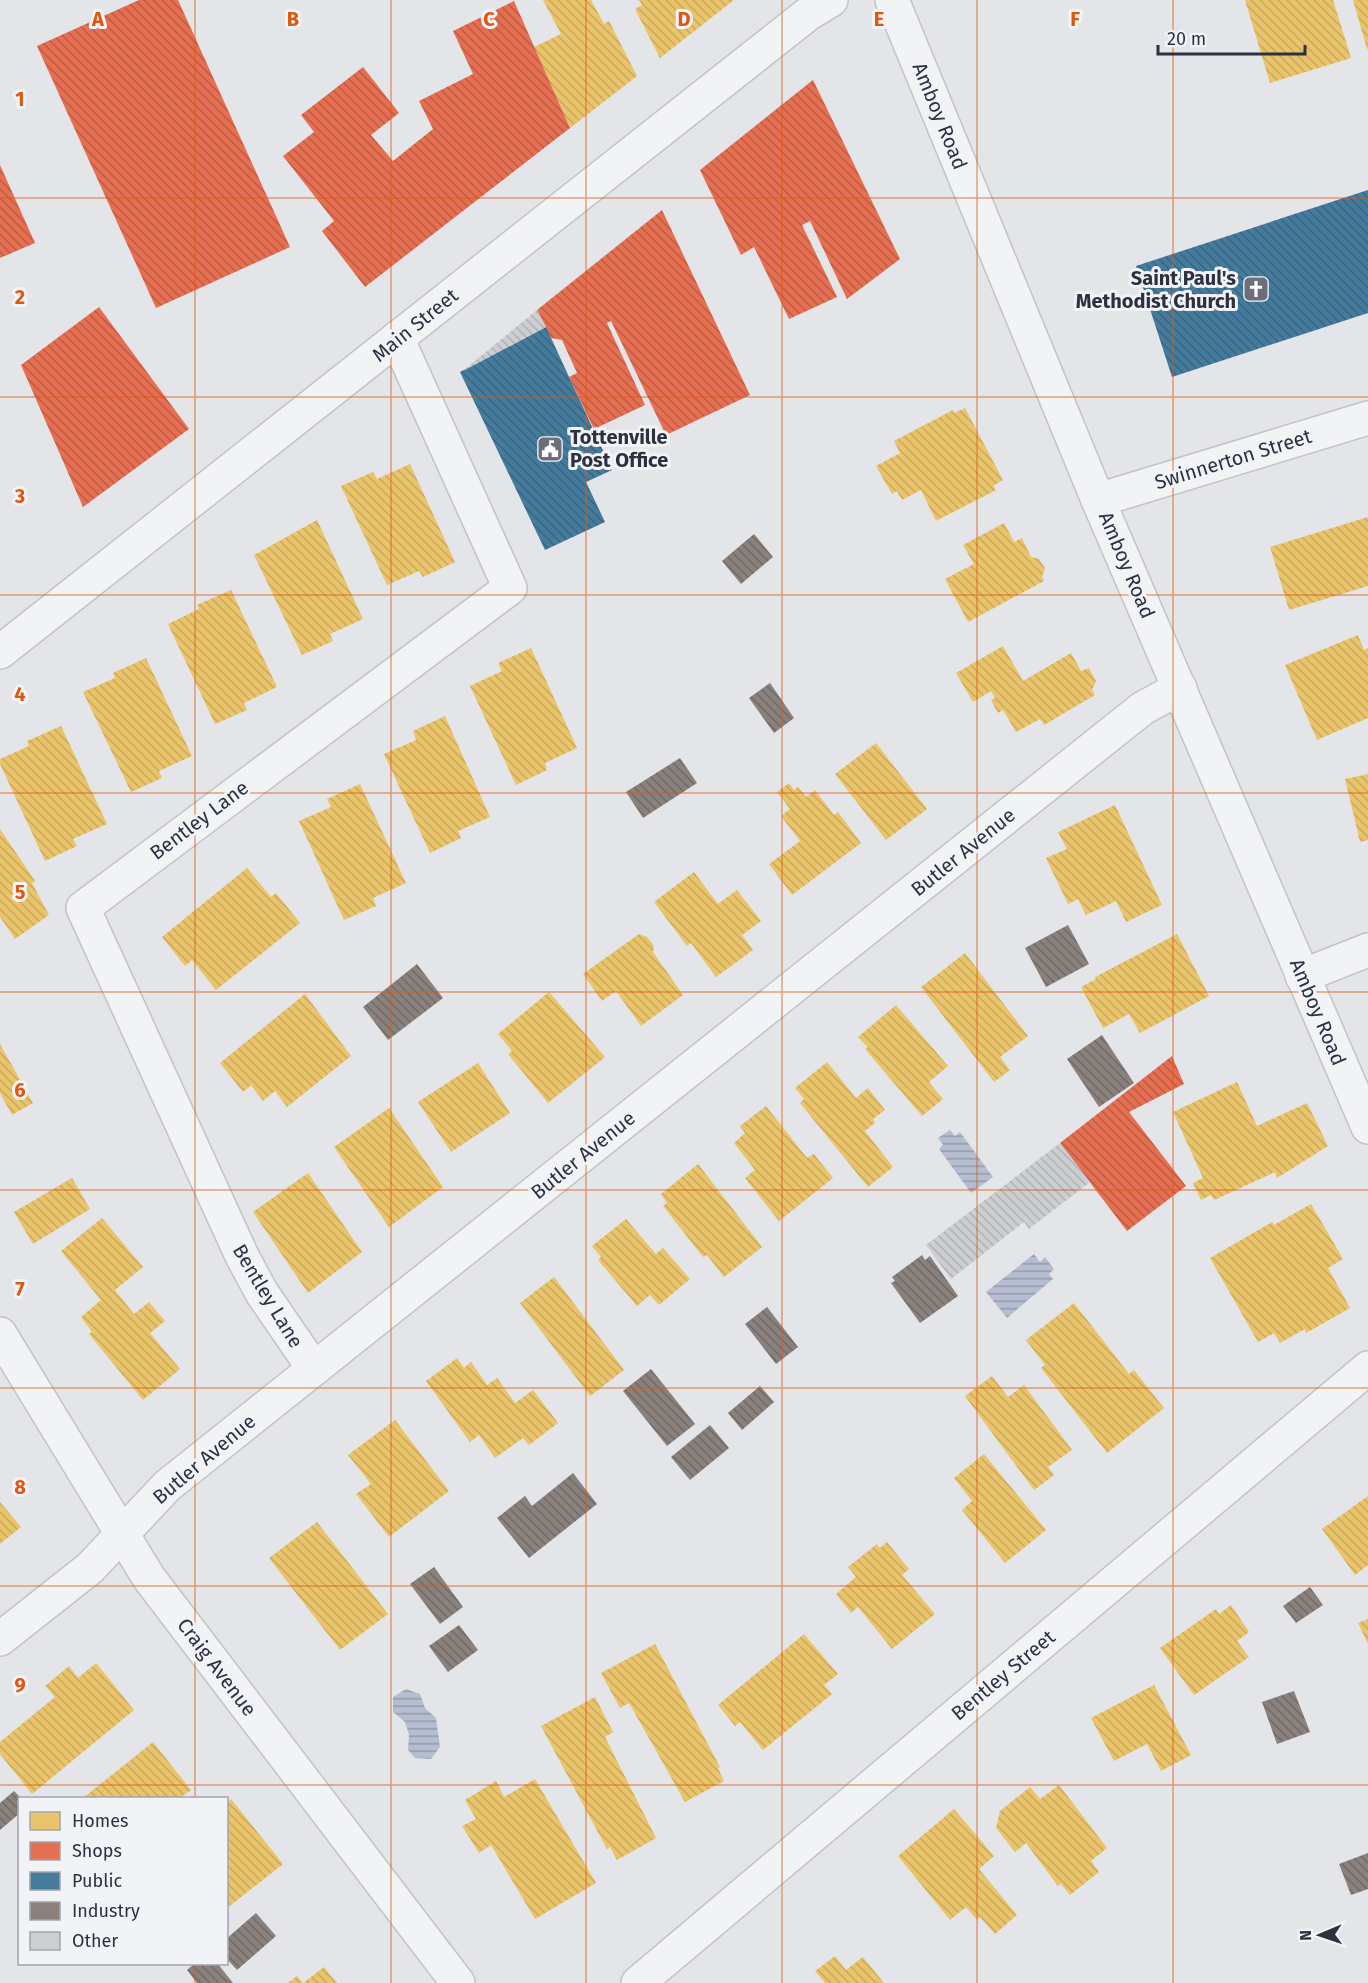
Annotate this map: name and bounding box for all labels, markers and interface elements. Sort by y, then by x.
text: A [91,7,105,31]
text: B [287,7,299,31]
text: C [483,7,495,31]
text: D [677,7,691,31]
text: E [874,7,884,31]
text: F [1070,7,1080,31]
scale bar [1158,18,1305,56]
text: 20 m [1167,28,1206,50]
street label: Amboy Road [908,59,972,173]
text: 1 [15,87,25,111]
place label: Saint Paul's Methodist Church [1076,266,1236,313]
church icon: Saint Paul's Methodist Church [1241,274,1271,304]
street label: Main Street [367,283,463,367]
text: 2 [15,285,25,309]
street label: Swinnerton Street [1152,423,1315,494]
place label: Tottenville Post Office [570,425,668,472]
public building icon: Tottenville Post Office [535,434,565,464]
text: 3 [14,484,25,508]
street label: Amboy Road [1094,508,1160,622]
text: 4 [14,682,26,706]
street label: Bentley Lane [145,775,253,865]
street label: Butler Avenue [906,803,1020,901]
text: 5 [15,880,26,904]
street label: Amboy Road [1285,955,1351,1069]
text: 6 [14,1078,26,1102]
street label: Butler Avenue [526,1106,640,1204]
street label: Bentley Lane [228,1240,308,1352]
text: 7 [15,1277,25,1301]
street label: Butler Avenue [148,1409,260,1509]
text: 8 [14,1475,26,1499]
street label: Craig Avenue [172,1613,262,1721]
street label: Bentley Street [946,1624,1060,1725]
text: 9 [14,1673,26,1697]
legend [18,1797,228,1965]
text: Homes [72,1810,128,1832]
text: Shops [72,1840,122,1862]
text: Public [72,1870,122,1892]
text: Industry [72,1900,140,1922]
north arrow [1290,1905,1350,1965]
text: Other [72,1930,118,1952]
text: N [1296,1930,1315,1941]

